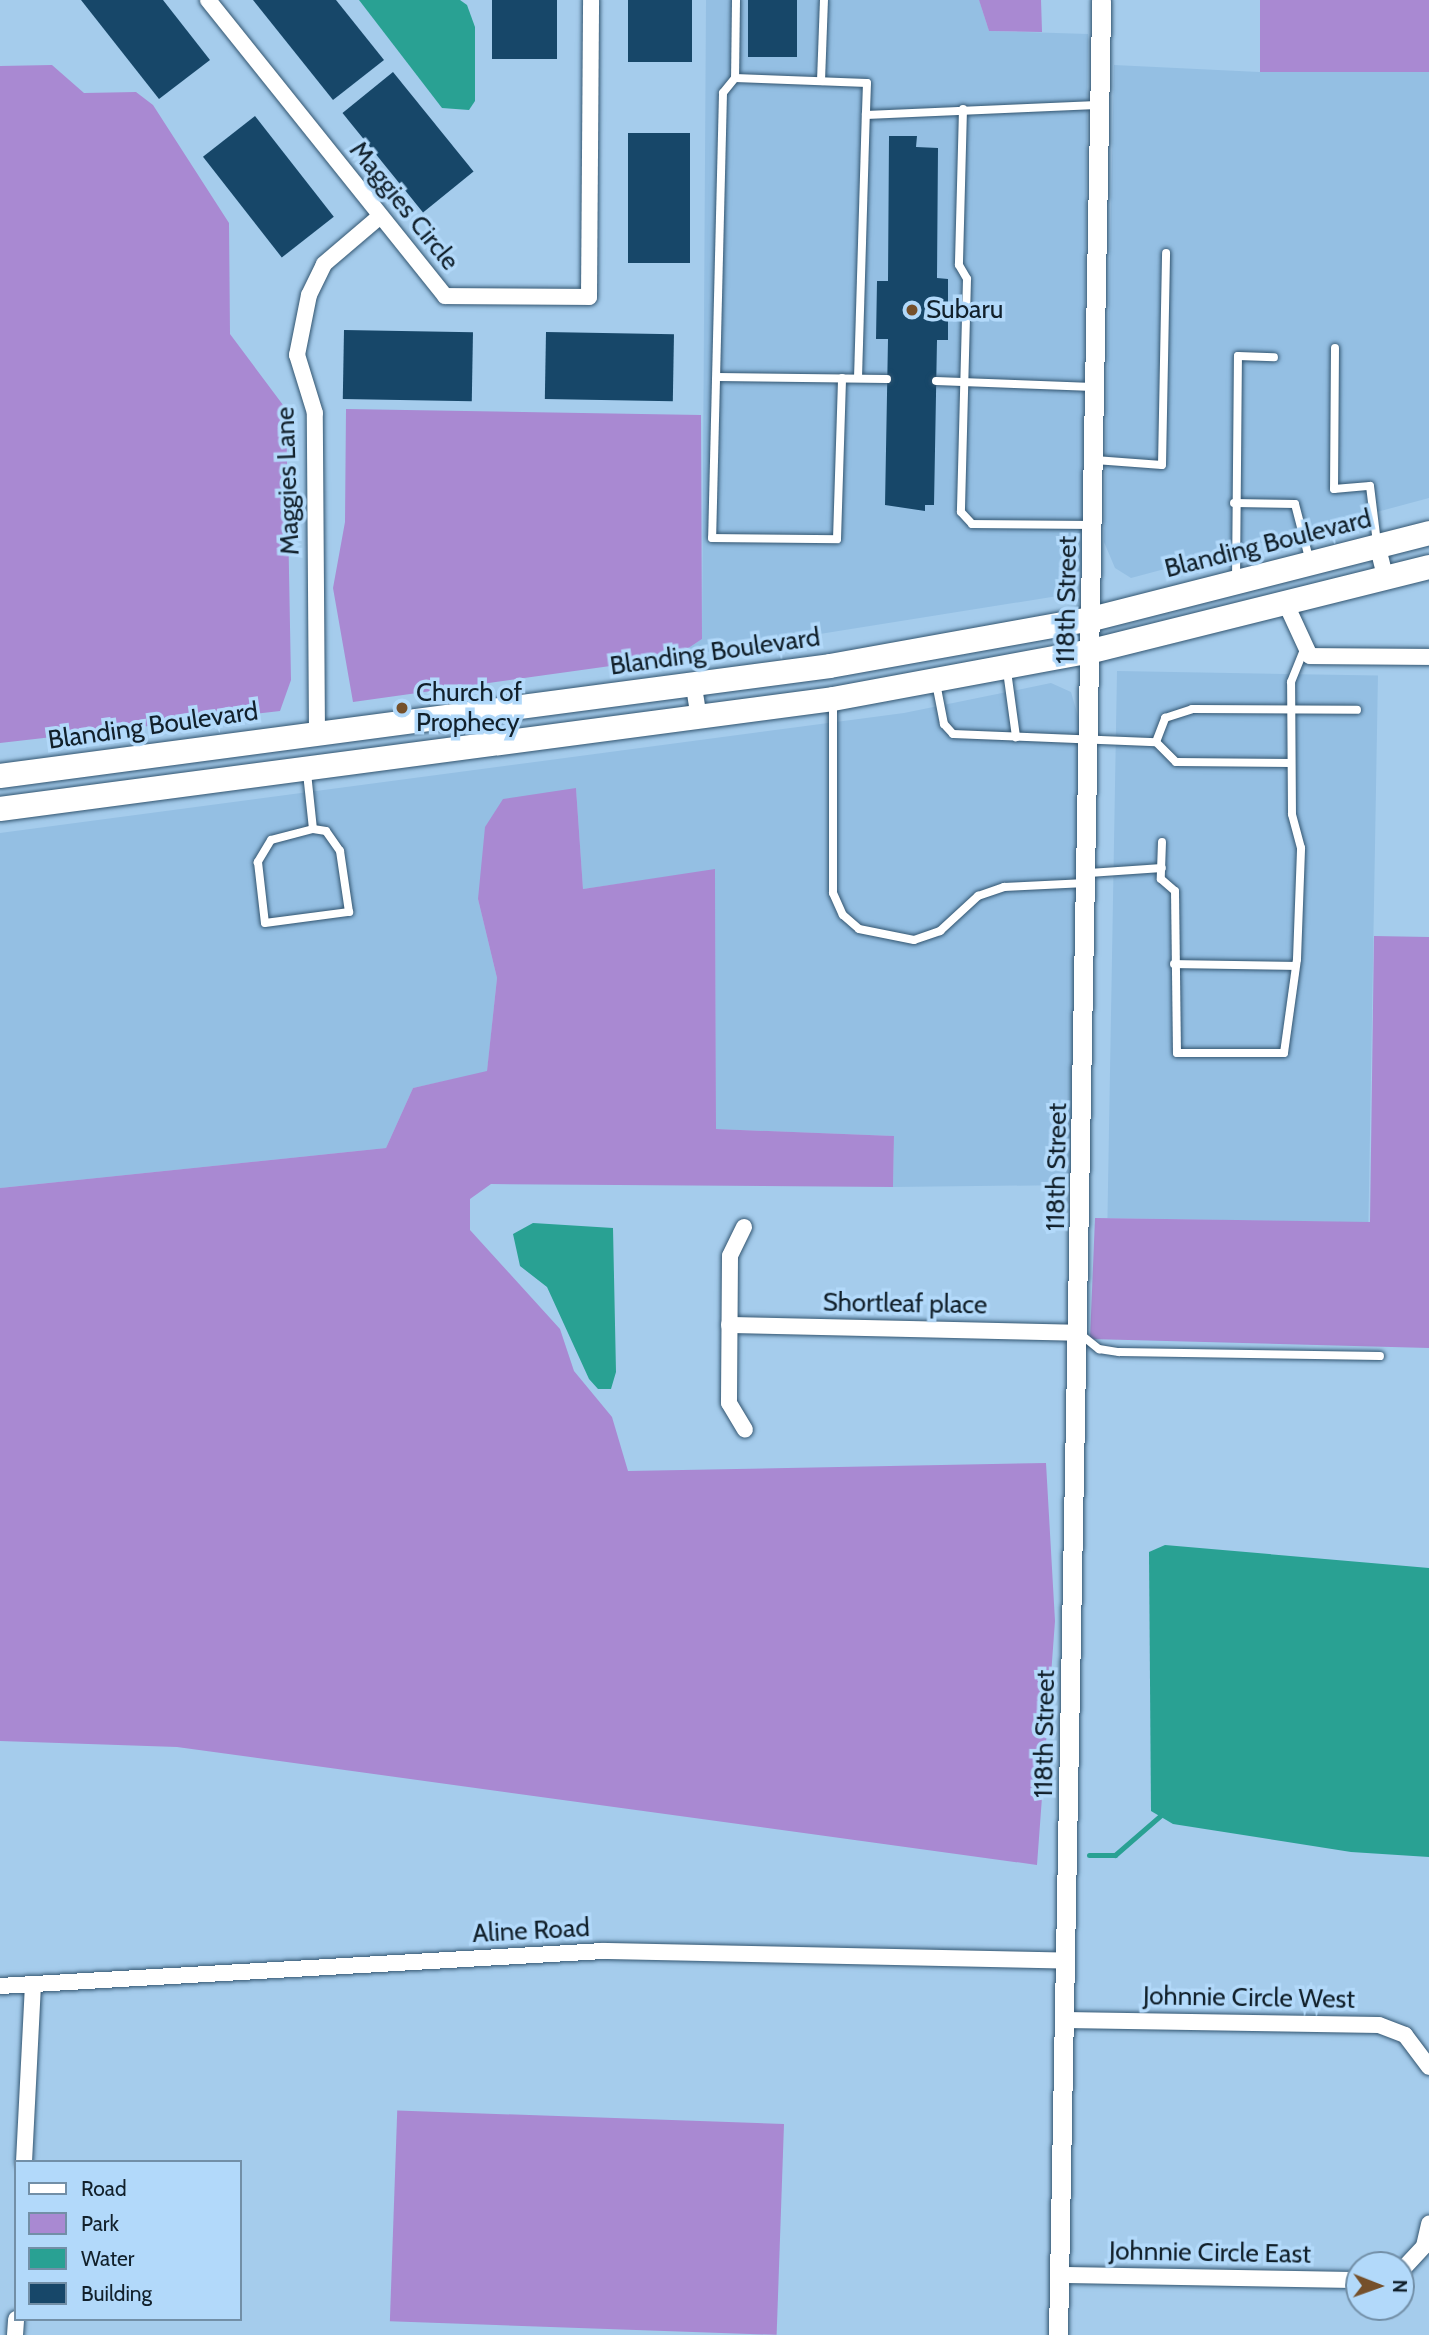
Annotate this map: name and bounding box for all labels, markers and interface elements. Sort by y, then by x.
street label: Maggies Circle [343,135,465,277]
place label: Subaru [926,294,1003,326]
marker: Subaru [904,302,920,318]
street label: Maggies Lane [270,406,306,556]
street label: Blanding Boulevard [1161,503,1375,585]
street label: 118th Street [1050,536,1084,664]
street label: Blanding Boulevard [608,622,822,682]
place label: Church of Prophecy [416,677,522,738]
street label: Blanding Boulevard [46,696,260,756]
marker: Church of Prophecy [394,700,410,716]
street label: 118th Street [1040,1103,1074,1231]
street label: Shortleaf place [822,1287,988,1321]
street label: 118th Street [1028,1670,1062,1798]
street label: Aline Road [471,1912,591,1950]
street label: Johnnie Circle West [1143,1981,1355,2015]
legend [14,2160,242,2321]
text: Road [81,2176,127,2201]
text: Park [81,2211,119,2236]
street label: Johnnie Circle East [1109,2236,1311,2270]
text: Water [81,2246,134,2271]
north arrow [1345,2251,1415,2321]
text: N [1388,2279,1411,2293]
text: Building [81,2281,152,2306]

